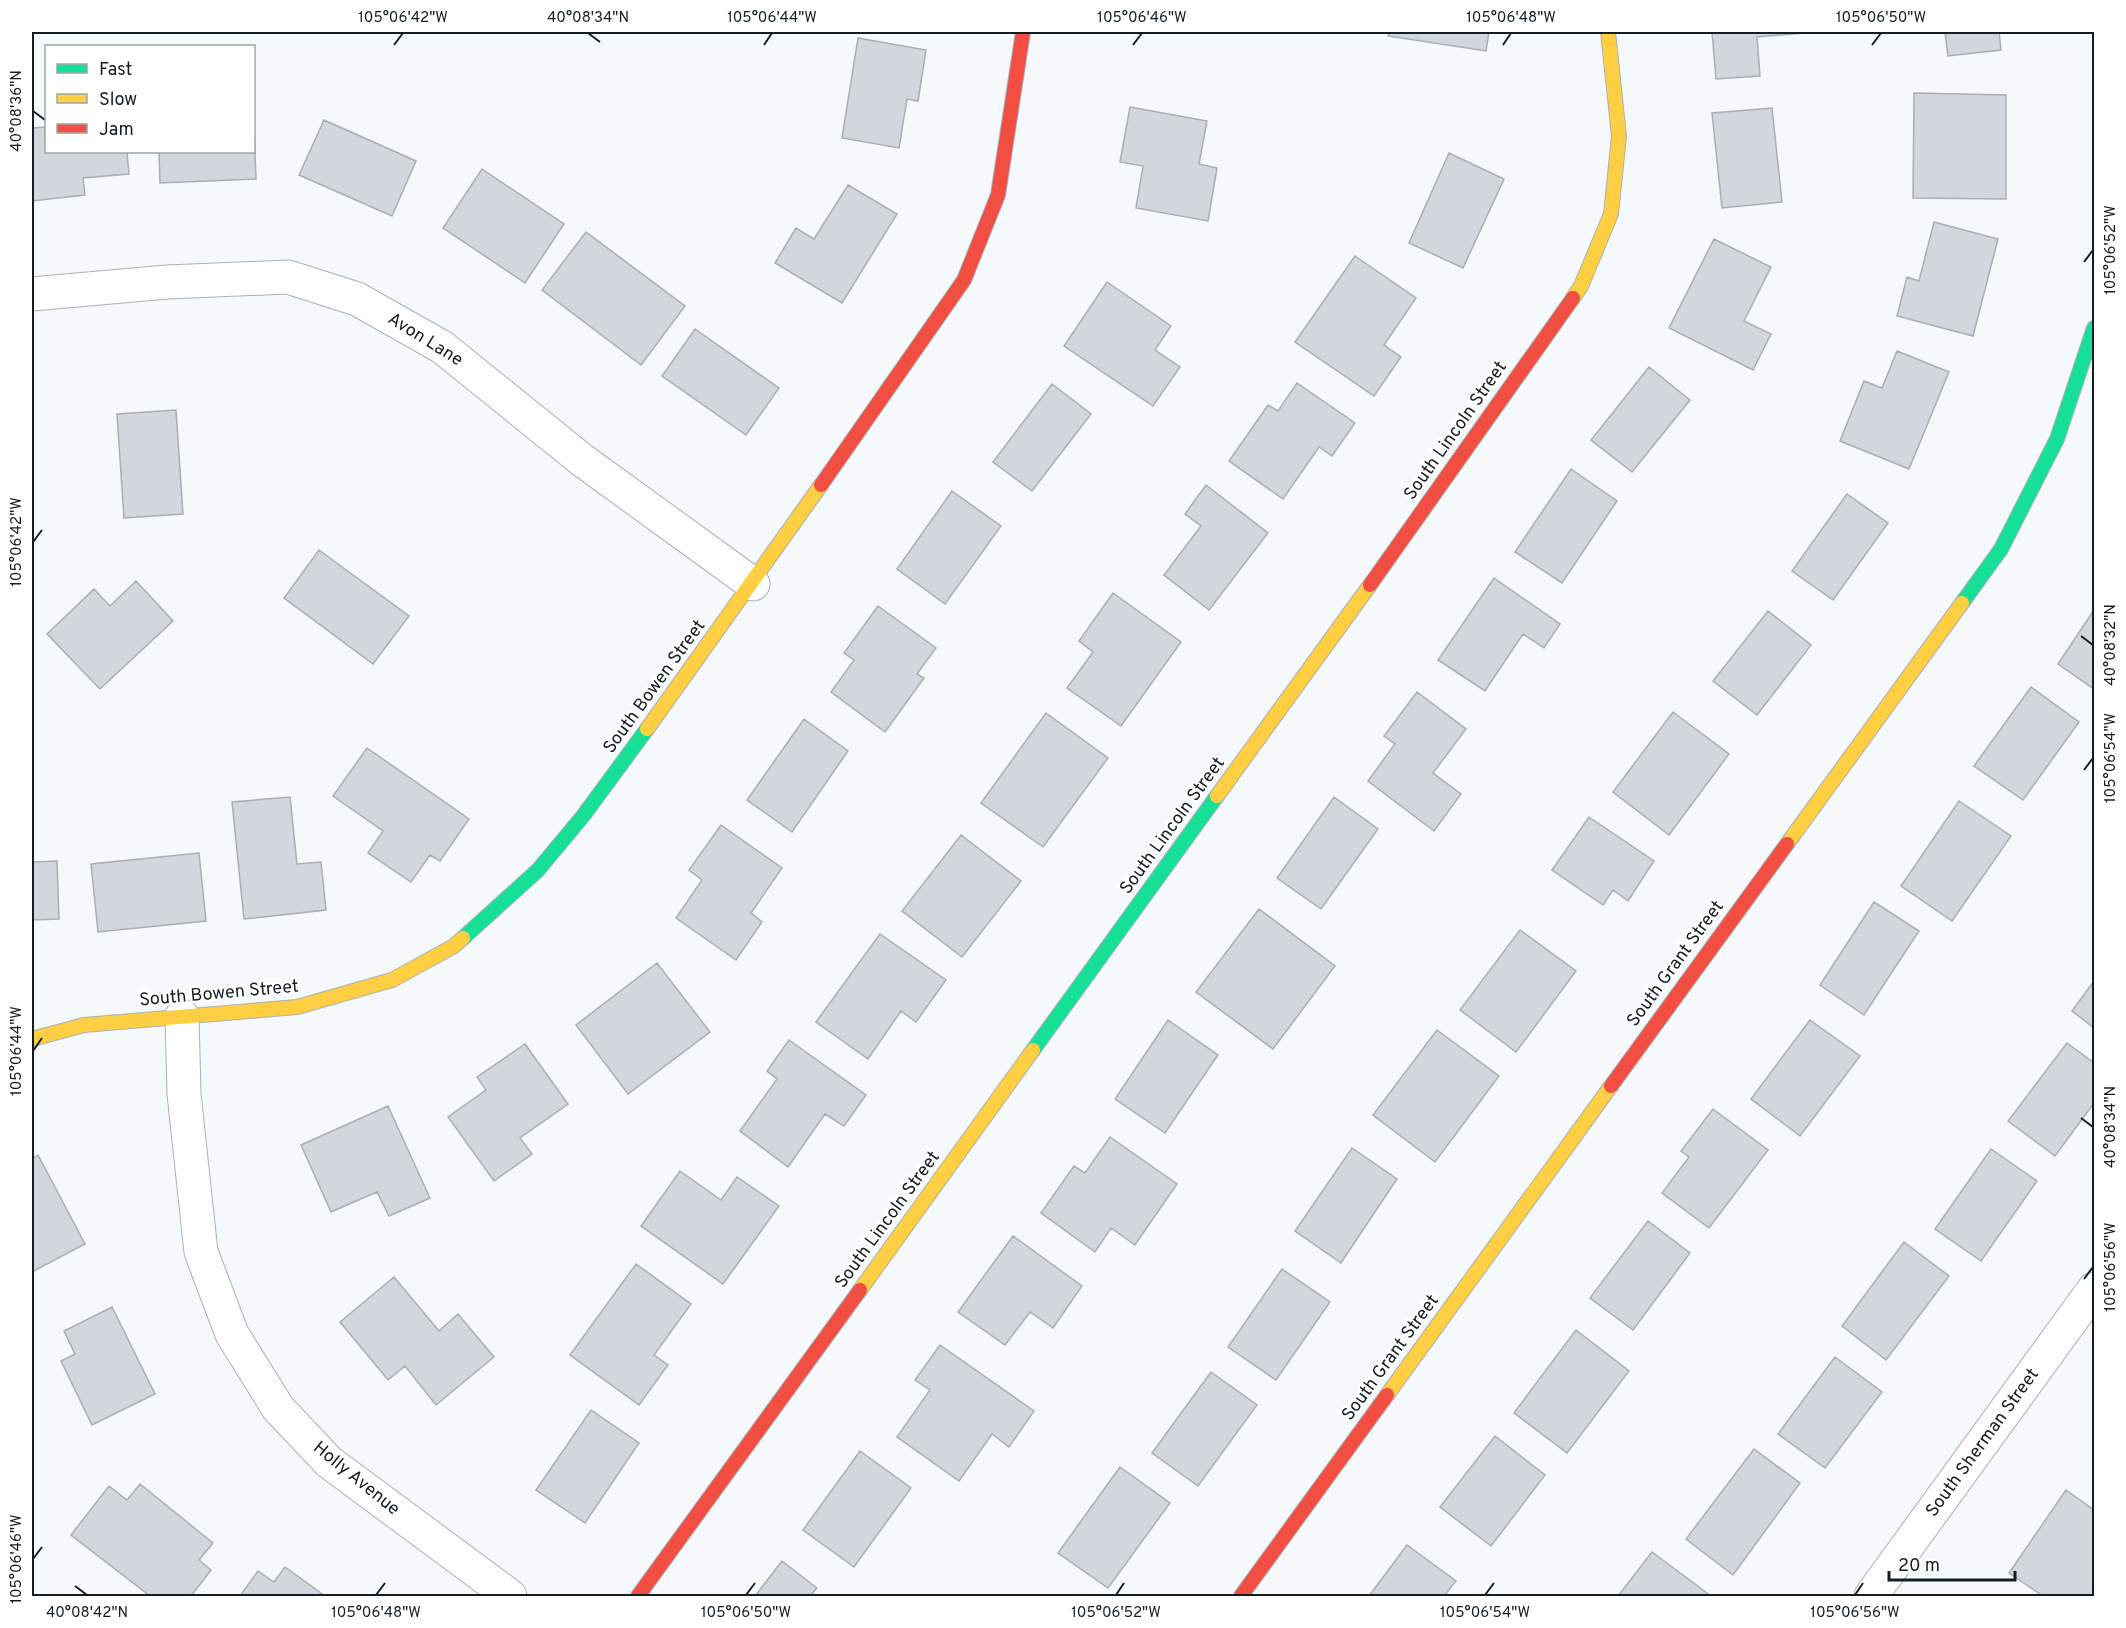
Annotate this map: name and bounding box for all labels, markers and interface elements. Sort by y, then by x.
text: 105°06'42"W [358,9,448,28]
text: 40°08'34"N [547,9,629,28]
text: 105°06'44"W [727,9,817,28]
text: 105°06'46"W [1097,9,1187,28]
text: 105°06'48"W [1466,9,1556,28]
text: 105°06'50"W [1836,9,1926,28]
legend [45,45,255,153]
text: Fast [99,59,132,82]
text: 40°08'36"N [8,70,27,152]
text: Slow [99,89,137,112]
text: Jam [99,119,134,142]
text: 105°06'52"W [2102,205,2121,295]
street label: Avon Lane [383,308,467,372]
street label: South Lincoln Street [1399,357,1513,505]
text: 105°06'42"W [8,497,27,587]
text: 40°08'32"N [2102,604,2121,686]
street label: South Bowen Street [599,616,711,758]
text: 105°06'54"W [2102,713,2121,803]
street label: South Lincoln Street [1115,753,1231,899]
street label: South Grant Street [1622,896,1730,1032]
street label: South Bowen Street [138,976,300,1012]
text: 105°06'44"W [8,1006,27,1096]
text: 40°08'34"N [2102,1086,2121,1168]
street label: South Lincoln Street [830,1147,946,1293]
text: 105°06'56"W [2102,1222,2121,1312]
street label: South Grant Street [1337,1290,1445,1426]
street label: South Sherman Street [1921,1364,2045,1522]
street label: Holly Avenue [308,1437,404,1521]
text: 105°06'46"W [8,1514,27,1604]
scale bar [1889,1544,2015,1582]
text: 20 m [1898,1555,1940,1578]
text: 40°08'42"N [46,1604,128,1623]
text: 105°06'48"W [331,1604,421,1623]
text: 105°06'50"W [701,1604,791,1623]
text: 105°06'52"W [1071,1604,1161,1623]
text: 105°06'54"W [1440,1604,1530,1623]
text: 105°06'56"W [1810,1604,1900,1623]

